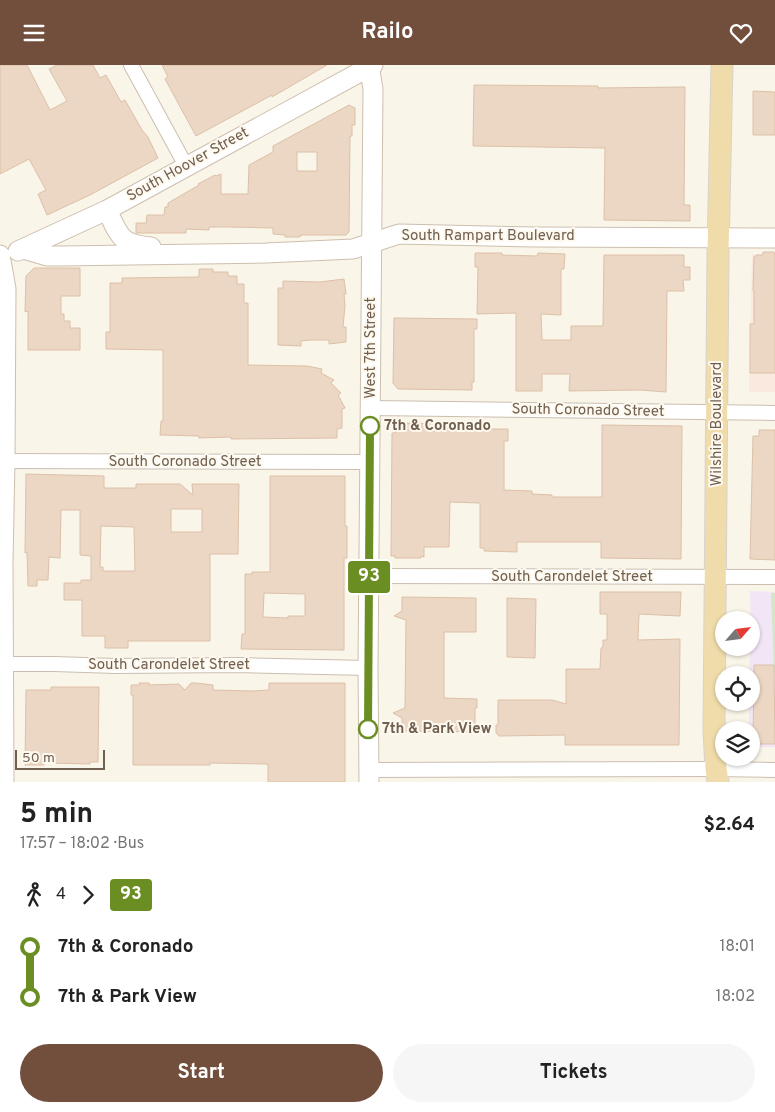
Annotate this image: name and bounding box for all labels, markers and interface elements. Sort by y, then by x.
icon: menu [20,19,48,47]
text: Railo [362,19,413,46]
icon: heart [727,19,755,47]
street label: South Hoover Street [124,124,252,206]
street label: South Rampart Boulevard [401,227,575,246]
street label: West 7th Street [362,297,381,399]
street label: Wilshire Boulevard [708,362,727,486]
street label: South Coronado Street [511,400,665,422]
marker: 7th & Coronado [360,416,380,436]
place label: 7th & Coronado [384,417,491,436]
street label: South Coronado Street [109,453,261,472]
line badge: 93 [346,561,392,593]
text: 93 [358,565,380,588]
street label: South Carondelet Street [491,568,653,587]
north arrow [715,611,760,656]
map controls [715,611,760,766]
street label: South Carondelet Street [88,656,250,675]
button: locate [715,666,760,711]
marker: 7th & Park View [358,719,378,739]
place label: 7th & Park View [382,720,492,739]
button: layers [715,721,760,766]
scale bar [15,747,105,770]
text: 50 m [22,750,55,767]
text: 5 min [20,797,93,833]
text: $2.64 [703,813,755,837]
text: 17:57 – 18:02 · Bus [20,834,144,854]
icon: walk [20,881,48,909]
icon: forward [74,881,102,909]
text: 93 [120,883,142,906]
text: 4 [56,885,66,905]
text: 7th & Coronado [58,935,194,959]
text: 18:01 [719,937,755,957]
text: 7th & Park View [58,985,197,1009]
text: 18:02 [716,987,755,1007]
button: Start [20,1044,383,1102]
button: Tickets [393,1044,755,1102]

